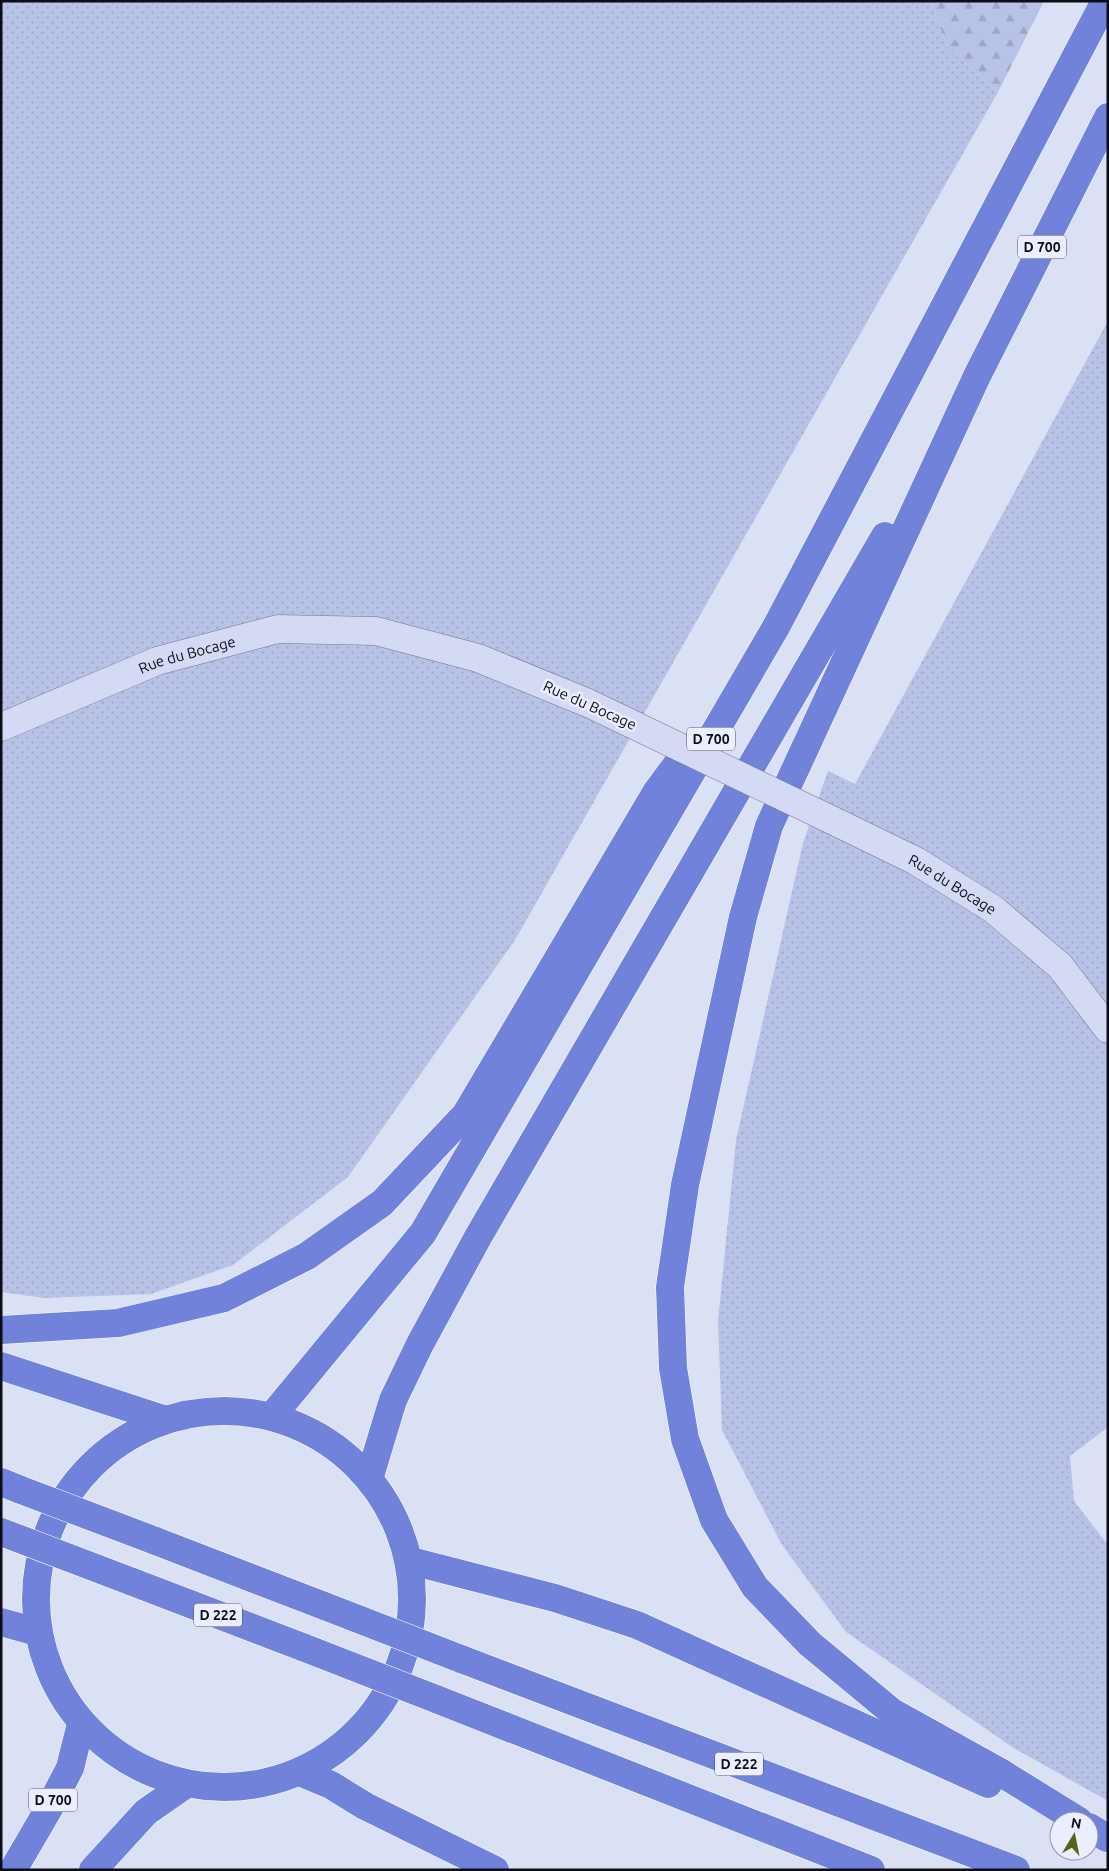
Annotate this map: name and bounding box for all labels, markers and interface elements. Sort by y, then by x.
road number: D 700 [1018,236,1066,258]
street label: Rue du Bocage [136,632,237,676]
street label: Rue du Bocage [541,677,639,733]
road number: D 700 [687,728,735,751]
street label: Rue du Bocage [906,850,1000,918]
road number: D 222 [194,1604,242,1626]
road number: D 222 [715,1752,763,1776]
road number: D 700 [29,1788,77,1812]
north arrow [1049,1811,1099,1861]
text: N [1070,1814,1083,1832]

